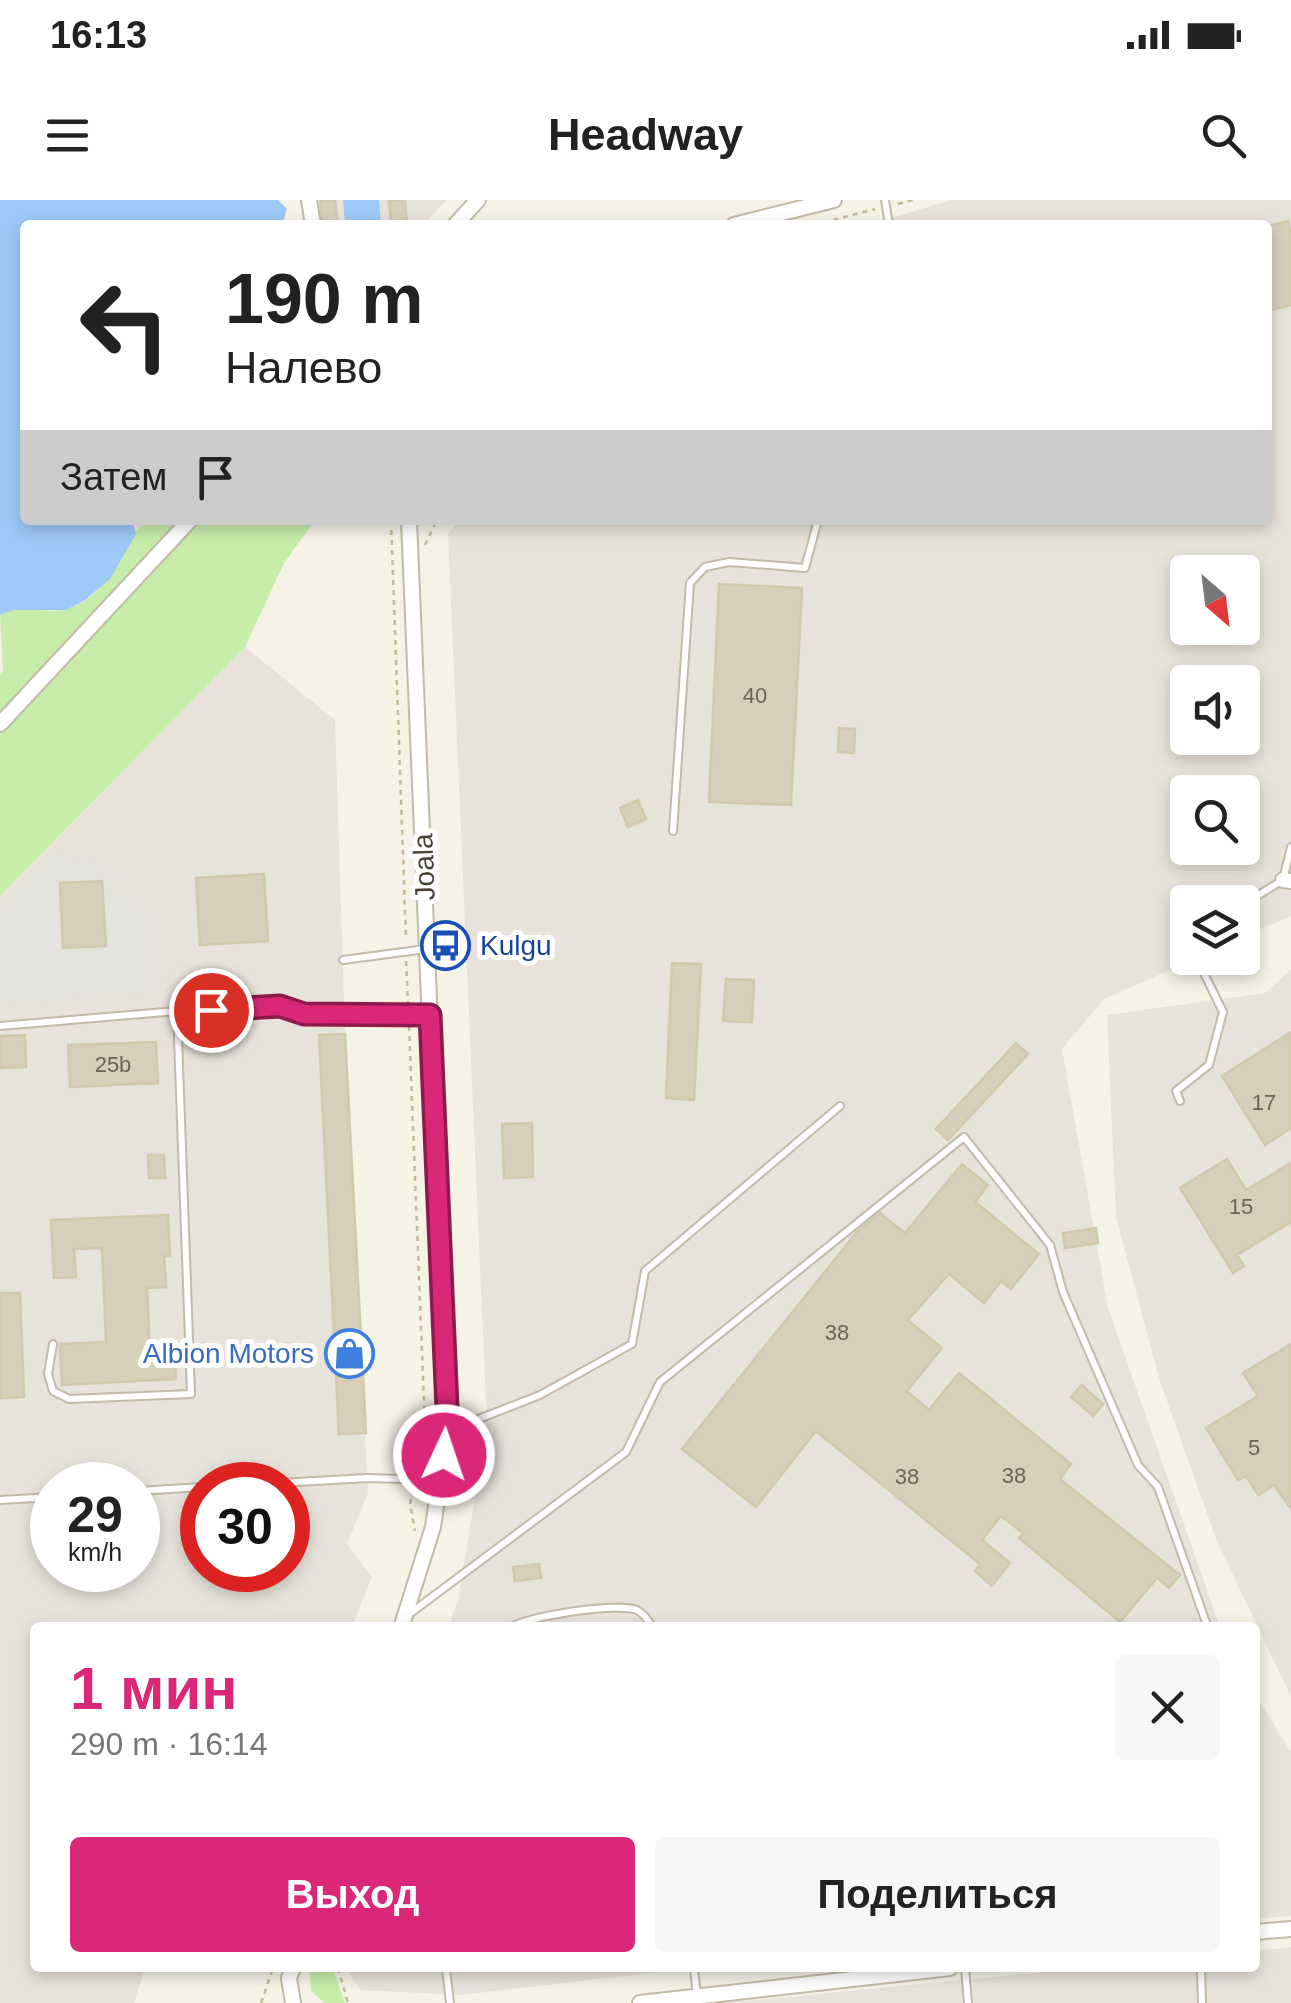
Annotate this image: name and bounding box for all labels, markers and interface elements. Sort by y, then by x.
text: 16:13 [50,14,147,56]
icon: menu [40,108,95,163]
icon: search [1196,108,1251,163]
text: Headway [548,109,743,160]
icon: left [60,260,190,390]
text: 190 m [225,260,423,338]
text: Налево [225,342,382,393]
icon: arrive [188,450,243,505]
text: Затем [60,456,168,498]
north arrow [1170,555,1260,645]
map controls [1170,555,1260,975]
button: sound [1170,665,1260,755]
house number: 40 [743,683,767,708]
button: search [1170,775,1260,865]
street label: Joala [407,833,441,901]
button: layers [1170,885,1260,975]
bus stop icon: Kulgu [419,919,471,971]
place label: Kulgu [480,930,552,961]
pin [169,968,254,1053]
icon: arrive [184,983,239,1038]
house number: 25b [95,1052,131,1077]
house number: 17 [1252,1090,1276,1115]
house number: 15 [1229,1194,1253,1219]
house number: 38 [825,1320,849,1345]
shop icon: Albion Motors [323,1327,375,1379]
place label: Albion Motors [143,1338,314,1369]
position arrow [392,1403,496,1507]
house number: 5 [1248,1435,1260,1460]
speed limit sign: 30 [180,1462,310,1592]
house number: 38 [1002,1463,1026,1488]
house number: 38 [895,1464,919,1489]
text: 29 [67,1487,123,1543]
text: km/h [68,1538,122,1566]
text: 1 мин [70,1655,238,1722]
button: close [1115,1655,1220,1760]
text: 290 m · 16:14 [70,1726,267,1762]
button: Выход [70,1837,635,1952]
button: Поделиться [655,1837,1220,1952]

